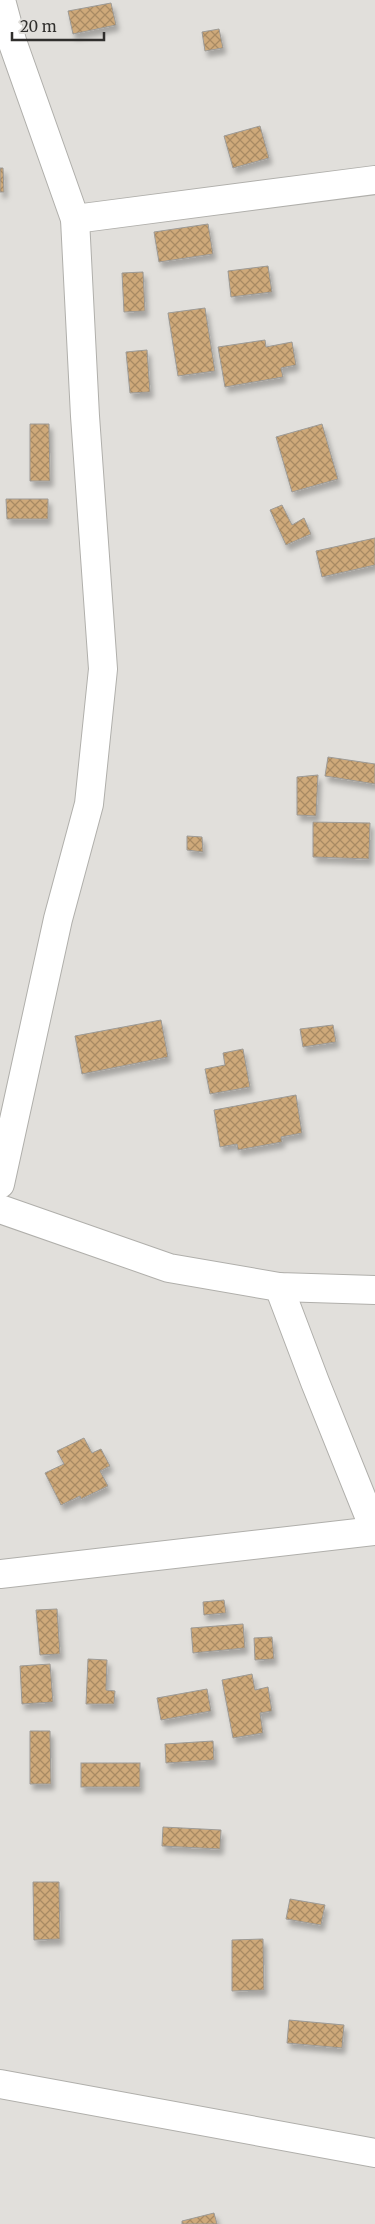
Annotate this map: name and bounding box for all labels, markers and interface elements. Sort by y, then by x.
scale bar [12,10,105,42]
text: 20 m [20,17,57,36]

